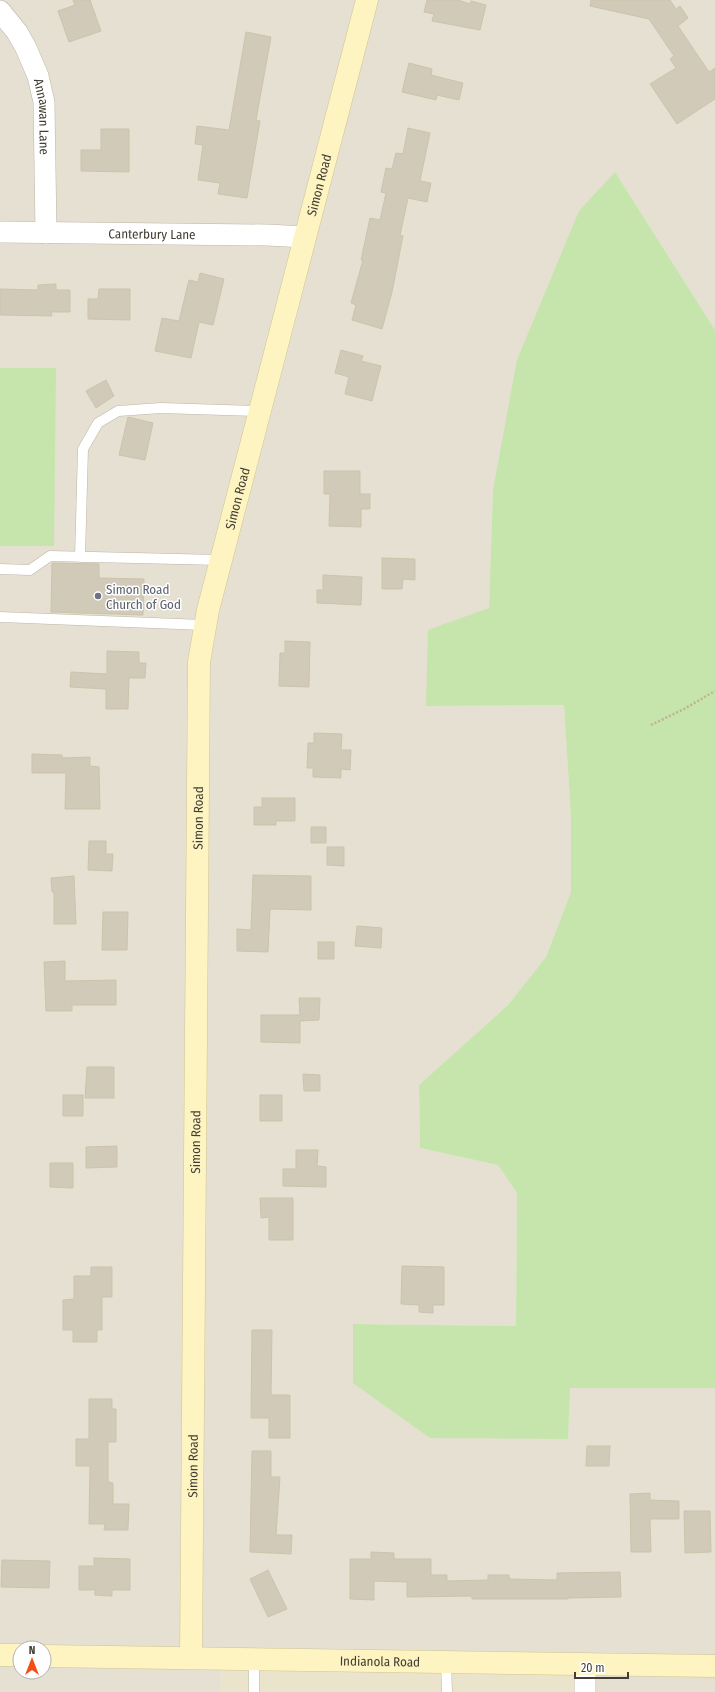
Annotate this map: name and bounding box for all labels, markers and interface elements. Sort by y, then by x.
street label: Annawan Lane [31,77,52,155]
street label: Simon Road [304,153,335,218]
street label: Canterbury Lane [108,226,196,242]
street label: Simon Road [222,466,253,531]
place label: Simon Road Church of God [106,582,181,612]
marker: Simon Road Church of God [93,591,103,601]
street label: Simon Road [190,786,206,850]
street label: Simon Road [188,1110,203,1174]
street label: Simon Road [185,1434,201,1498]
north arrow [12,1640,52,1680]
text: N [29,1644,35,1657]
street label: Indianola Road [340,1653,420,1670]
scale bar [575,1654,628,1680]
text: 20 m [581,1661,605,1675]

